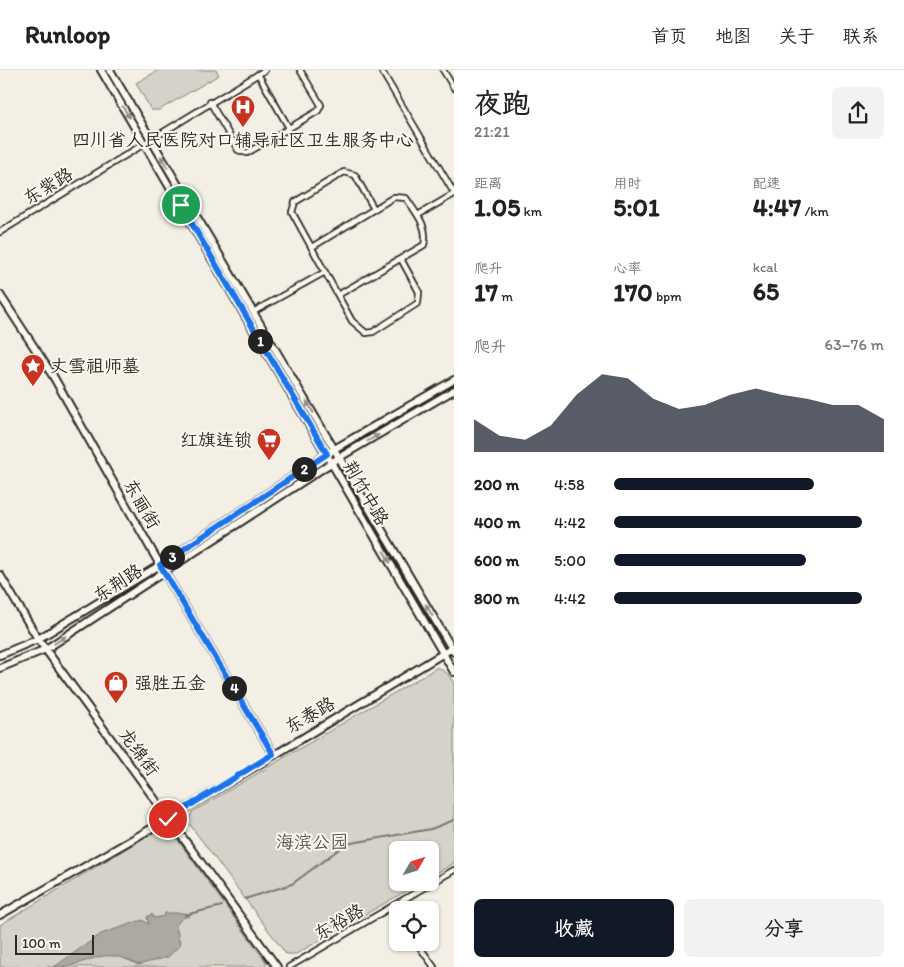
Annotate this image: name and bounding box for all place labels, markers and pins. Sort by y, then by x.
hospital icon: 四川省人民医院对口辅导社区卫生服务中心 [230,94,256,128]
place label: 四川省人民医院对口辅导社区卫生服务中心 [72,129,414,151]
pin [160,184,202,226]
pin: 1 [248,328,272,354]
place icon: 丈雪祖师墓 [20,353,46,387]
place label: 丈雪祖师墓 [50,355,140,377]
supermarket icon: 红旗连锁 [256,427,282,461]
place label: 红旗连锁 [180,429,252,451]
pin: 2 [292,456,316,482]
pin: 3 [160,544,184,570]
shop icon: 强胜五金 [103,670,129,704]
place label: 强胜五金 [134,672,206,694]
pin: 4 [222,676,246,700]
pin [147,798,189,840]

